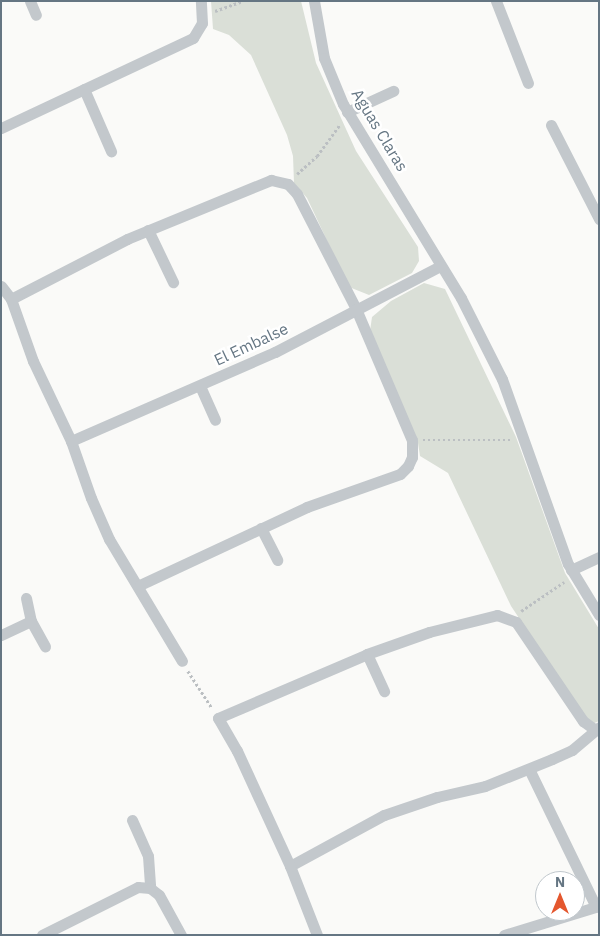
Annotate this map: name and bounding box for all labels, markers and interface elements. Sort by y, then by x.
street label: Aguas Claras [348,85,412,175]
street label: El Embalse [211,318,291,370]
north arrow [535,871,585,921]
text: N [555,873,565,891]

